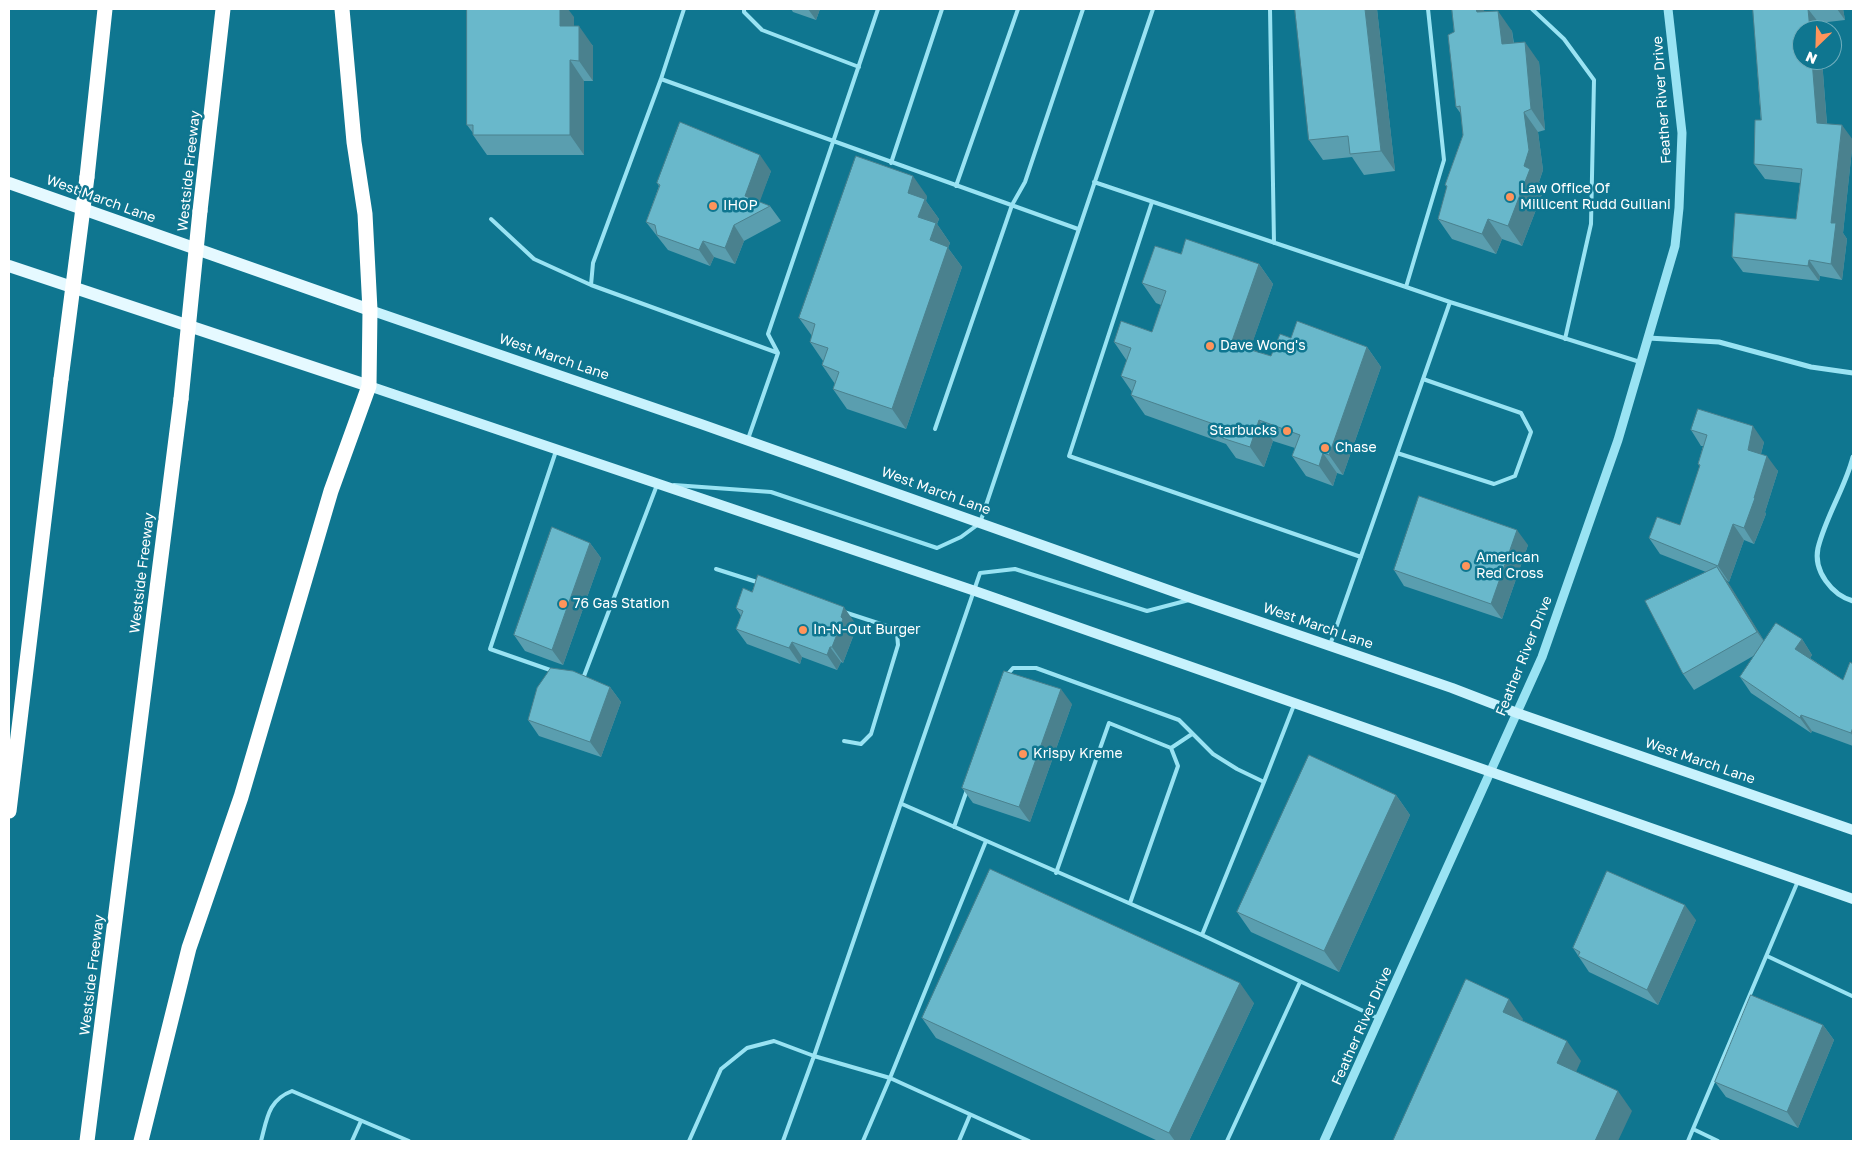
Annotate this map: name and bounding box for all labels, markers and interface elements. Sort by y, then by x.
north arrow [1792,20,1842,70]
street label: Feather River Drive [1649,36,1675,164]
text: N [1803,48,1819,68]
street label: Westside Freeway [174,110,204,232]
street label: West March Lane [44,171,158,227]
place label: Law Office Of Millicent Rudd Guiliani [1520,181,1671,213]
marker: Law Office Of Millicent Rudd Guiliani [1504,191,1516,203]
place label: IHOP [723,198,758,214]
marker: IHOP [707,200,719,212]
street label: West March Lane [497,330,611,384]
place label: Dave Wong's [1220,338,1306,354]
marker: Dave Wong's [1204,340,1216,352]
place label: Starbucks [1209,423,1277,439]
marker: Starbucks [1281,425,1293,437]
place label: Chase [1335,440,1377,456]
marker: Chase [1319,442,1331,454]
street label: West March Lane [879,463,993,519]
street label: Westside Freeway [126,512,158,634]
place label: American Red Cross [1476,550,1544,582]
marker: American Red Cross [1460,560,1472,572]
street label: Feather River Drive [1492,594,1556,718]
place label: 76 Gas Station [573,596,670,612]
marker: 76 Gas Station [557,598,569,610]
street label: West March Lane [1261,599,1375,653]
place label: In-N-Out Burger [813,622,921,638]
marker: In-N-Out Burger [797,624,809,636]
street label: West March Lane [1643,734,1757,788]
place label: Krispy Kreme [1033,746,1123,762]
marker: Krispy Kreme [1017,748,1029,760]
street label: Westside Freeway [76,914,108,1036]
street label: Feather River Drive [1328,964,1396,1088]

